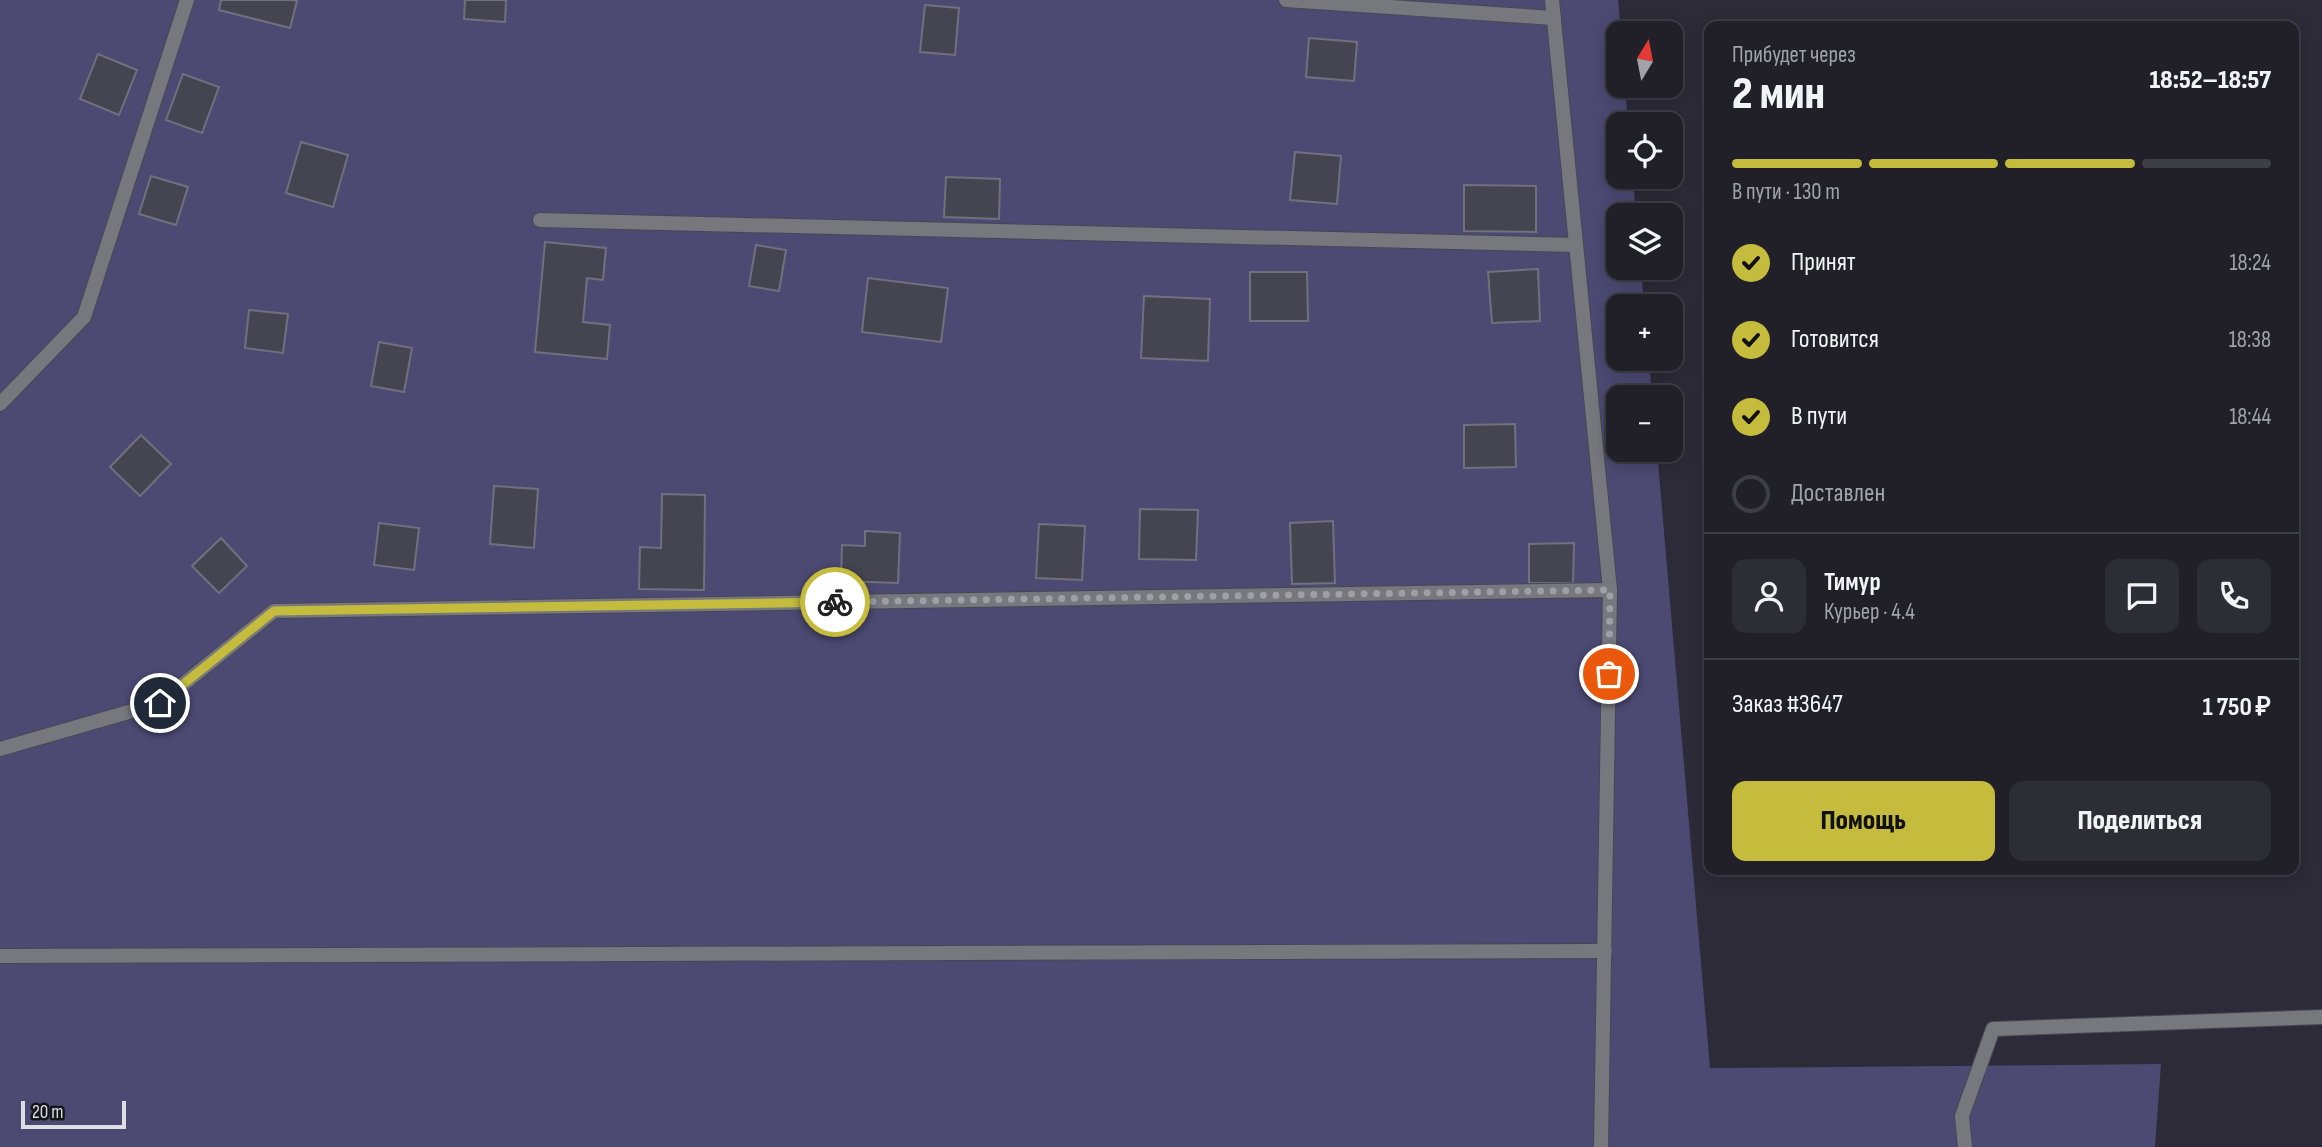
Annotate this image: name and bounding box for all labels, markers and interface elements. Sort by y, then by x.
north arrow [1606,21,1684,98]
map controls [1606,21,1683,462]
text: Прибудет через [1732,41,1856,69]
text: 18:52–18:57 [2149,65,2271,96]
text: 2 мин [1732,67,1825,122]
button: locate [1606,112,1683,189]
text: В пути · 130 m [1732,178,1840,206]
button: layers [1606,203,1683,280]
icon: check [1732,244,1770,282]
text: Принят [1791,247,1856,278]
text: 18:24 [2230,249,2271,277]
button: + [1606,294,1683,371]
icon: check [1732,321,1770,359]
text: Готовится [1791,324,1879,355]
text: 18:38 [2229,326,2271,354]
button: − [1606,385,1683,462]
icon: check [1732,398,1770,436]
text: В пути [1791,401,1847,432]
text: 18:44 [2229,403,2271,431]
text: Доставлен [1791,478,1885,509]
button: person [1732,559,1806,633]
button: chat [2105,559,2179,633]
button: phone [2197,559,2271,633]
courier [800,567,870,637]
text: Тимур [1824,567,1881,598]
icon: bike [816,583,854,621]
text: Курьер · 4.4 [1824,598,1915,626]
pin [1579,644,1639,704]
icon: bag [1590,655,1628,693]
pin [130,673,190,733]
icon: home [141,684,179,722]
text: Заказ #3647 [1732,689,1843,720]
text: 1 750 ₽ [2202,692,2271,723]
button: Помощь [1732,781,1995,861]
button: Поделиться [2009,781,2271,861]
scale bar [21,1098,126,1130]
text: 20 m [32,1101,64,1124]

